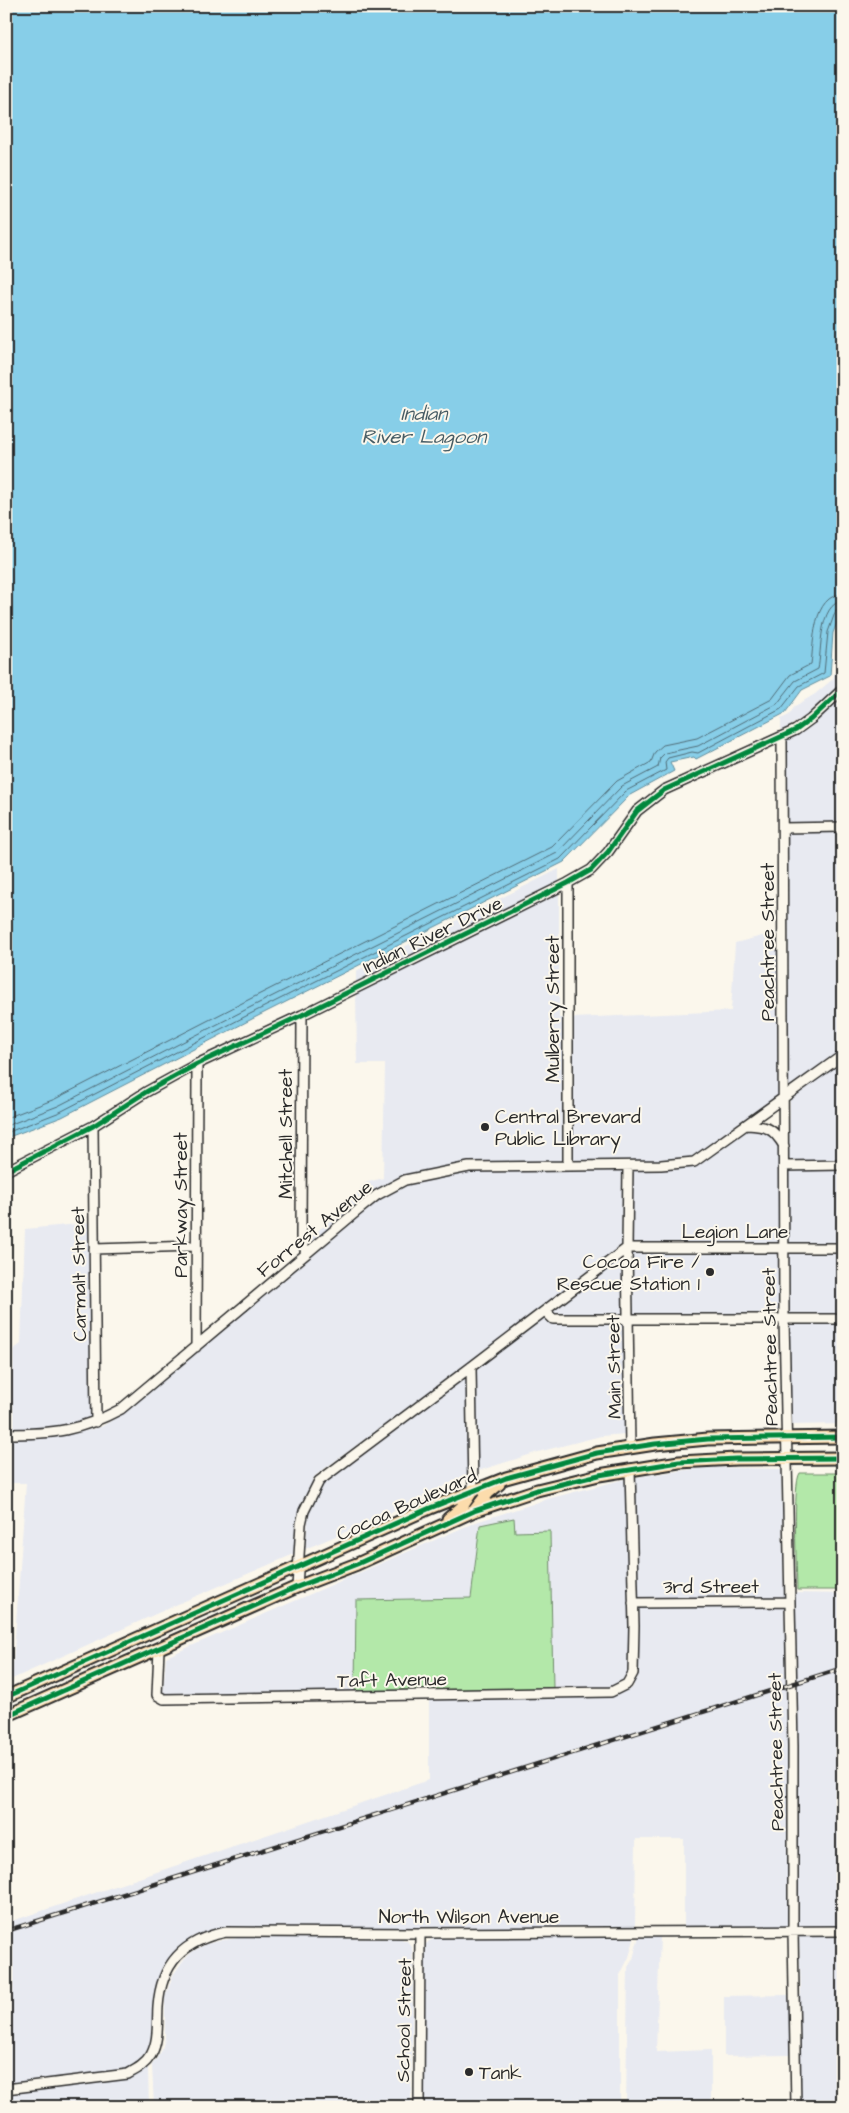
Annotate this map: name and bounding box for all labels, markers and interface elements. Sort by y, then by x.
water label: Indian River Lagoon [362,400,488,452]
street label: Peachtree Street [755,862,782,1021]
street label: Indian River Drive [358,890,507,981]
street label: Mulberry Street [540,935,568,1082]
street label: Mitchell Street [273,1069,300,1199]
place label: Central Brevard Public Library [495,1104,641,1154]
marker: Central Brevard Public Library [479,1121,491,1133]
street label: Parkway Street [168,1132,196,1278]
street label: Forrest Avenue [251,1174,378,1284]
street label: Carmalt Street [65,1206,94,1342]
street label: Legion Lane [682,1219,788,1247]
place label: Cocoa Fire / Rescue Station 1 [557,1249,701,1298]
marker: Cocoa Fire / Rescue Station 1 [704,1266,716,1278]
street label: Peachtree Street [756,1267,785,1426]
street label: Main Street [600,1314,629,1419]
street label: Cocoa Boulevard [332,1462,481,1548]
street label: 3rd Street [663,1574,759,1601]
street label: Taft Avenue [337,1666,447,1695]
street label: Peachtree Street [762,1672,791,1831]
street label: North Wilson Avenue [379,1904,559,1931]
street label: School Street [390,1957,419,2082]
place label: Tank [479,2060,522,2087]
marker: Tank [463,2066,475,2078]

